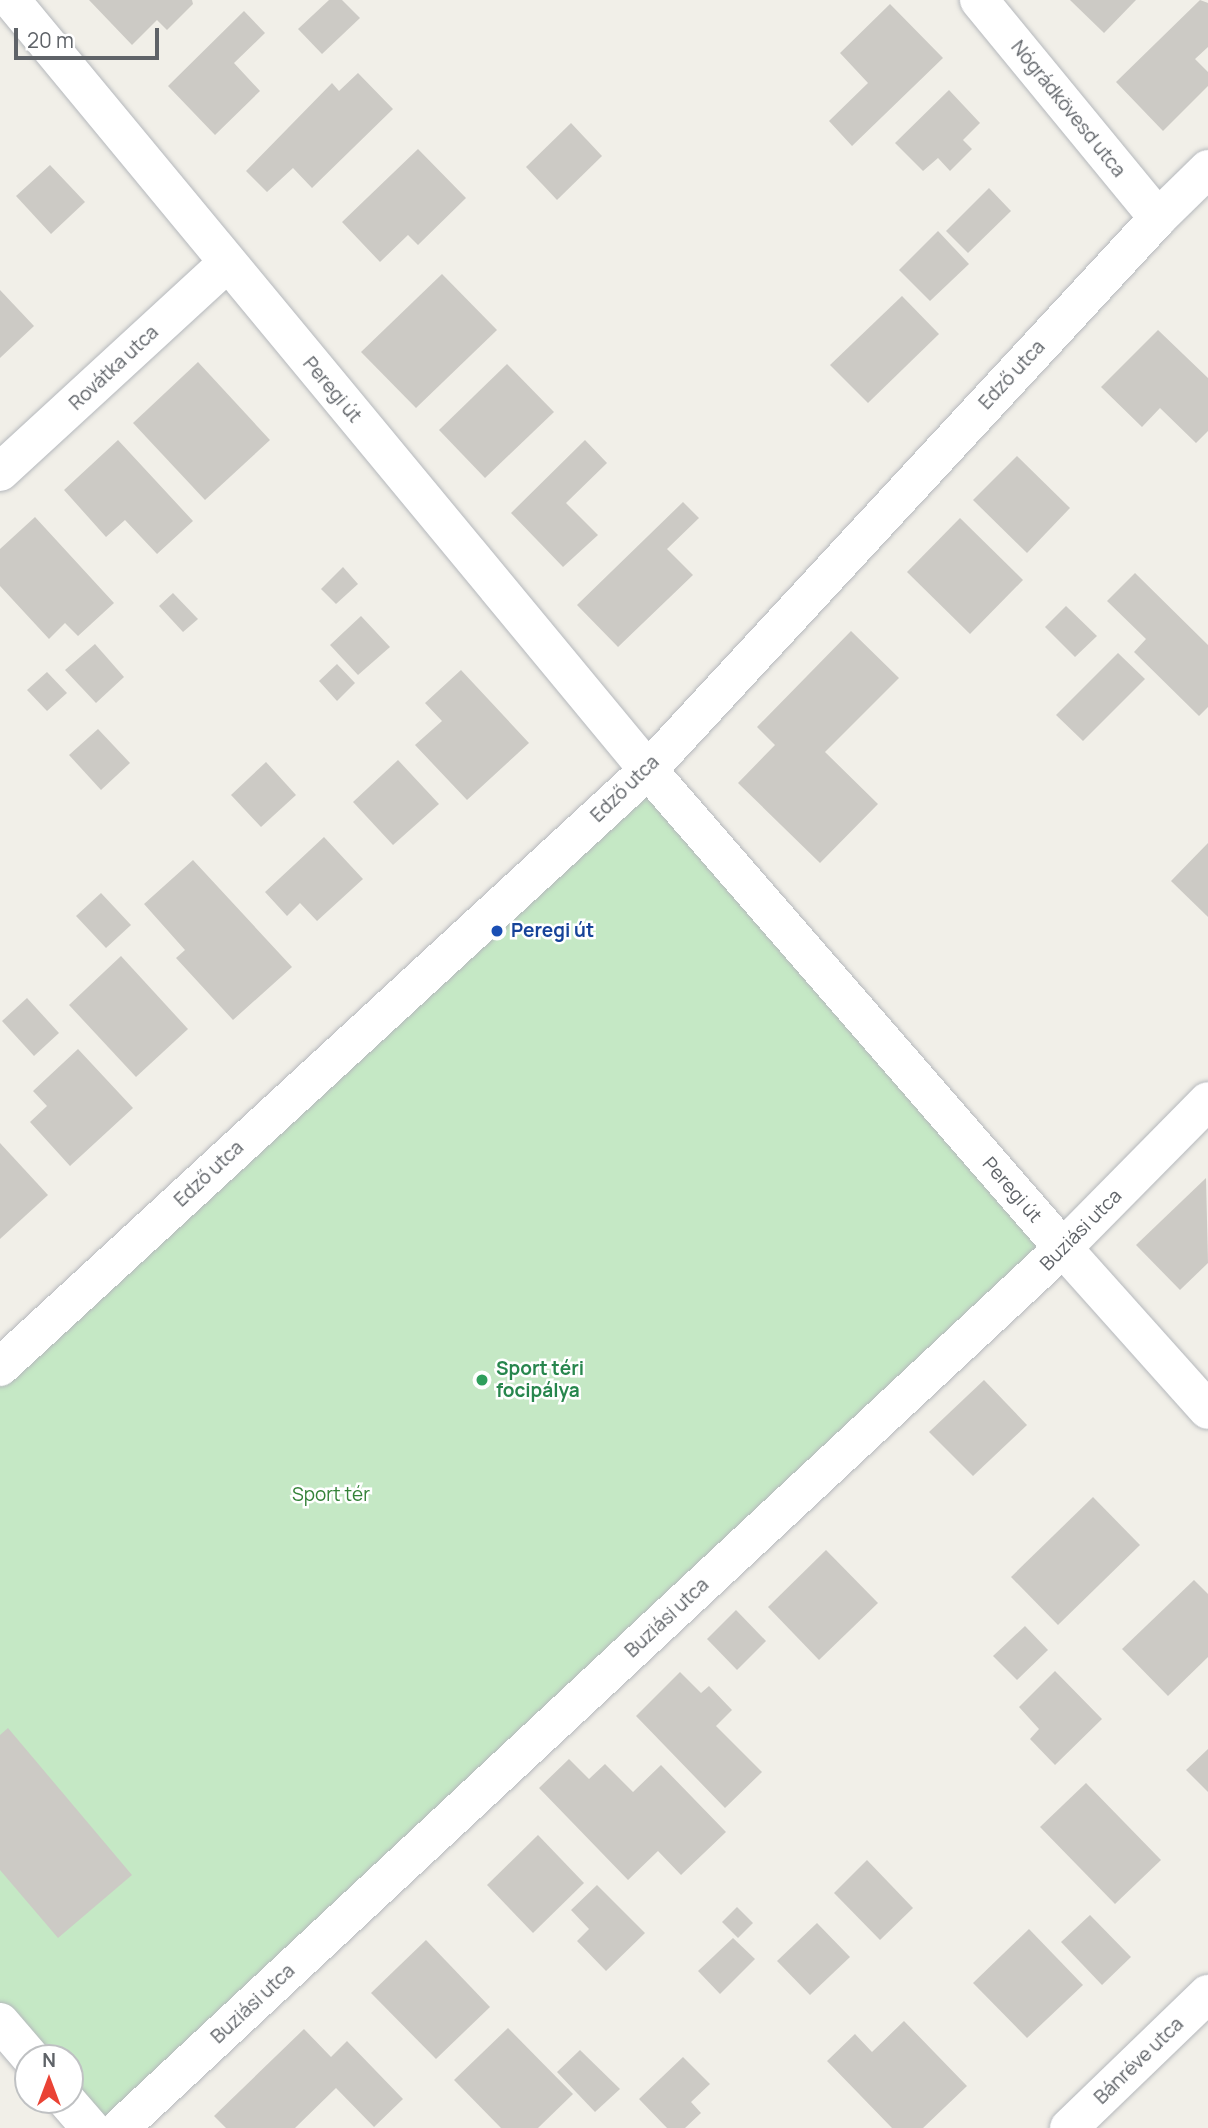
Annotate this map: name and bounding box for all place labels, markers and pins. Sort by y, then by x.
place label: Peregi út [511,920,594,942]
marker: Peregi út [489,923,505,939]
place label: Sport téri focipálya [496,1358,584,1402]
marker: Sport téri focipálya [474,1372,490,1388]

